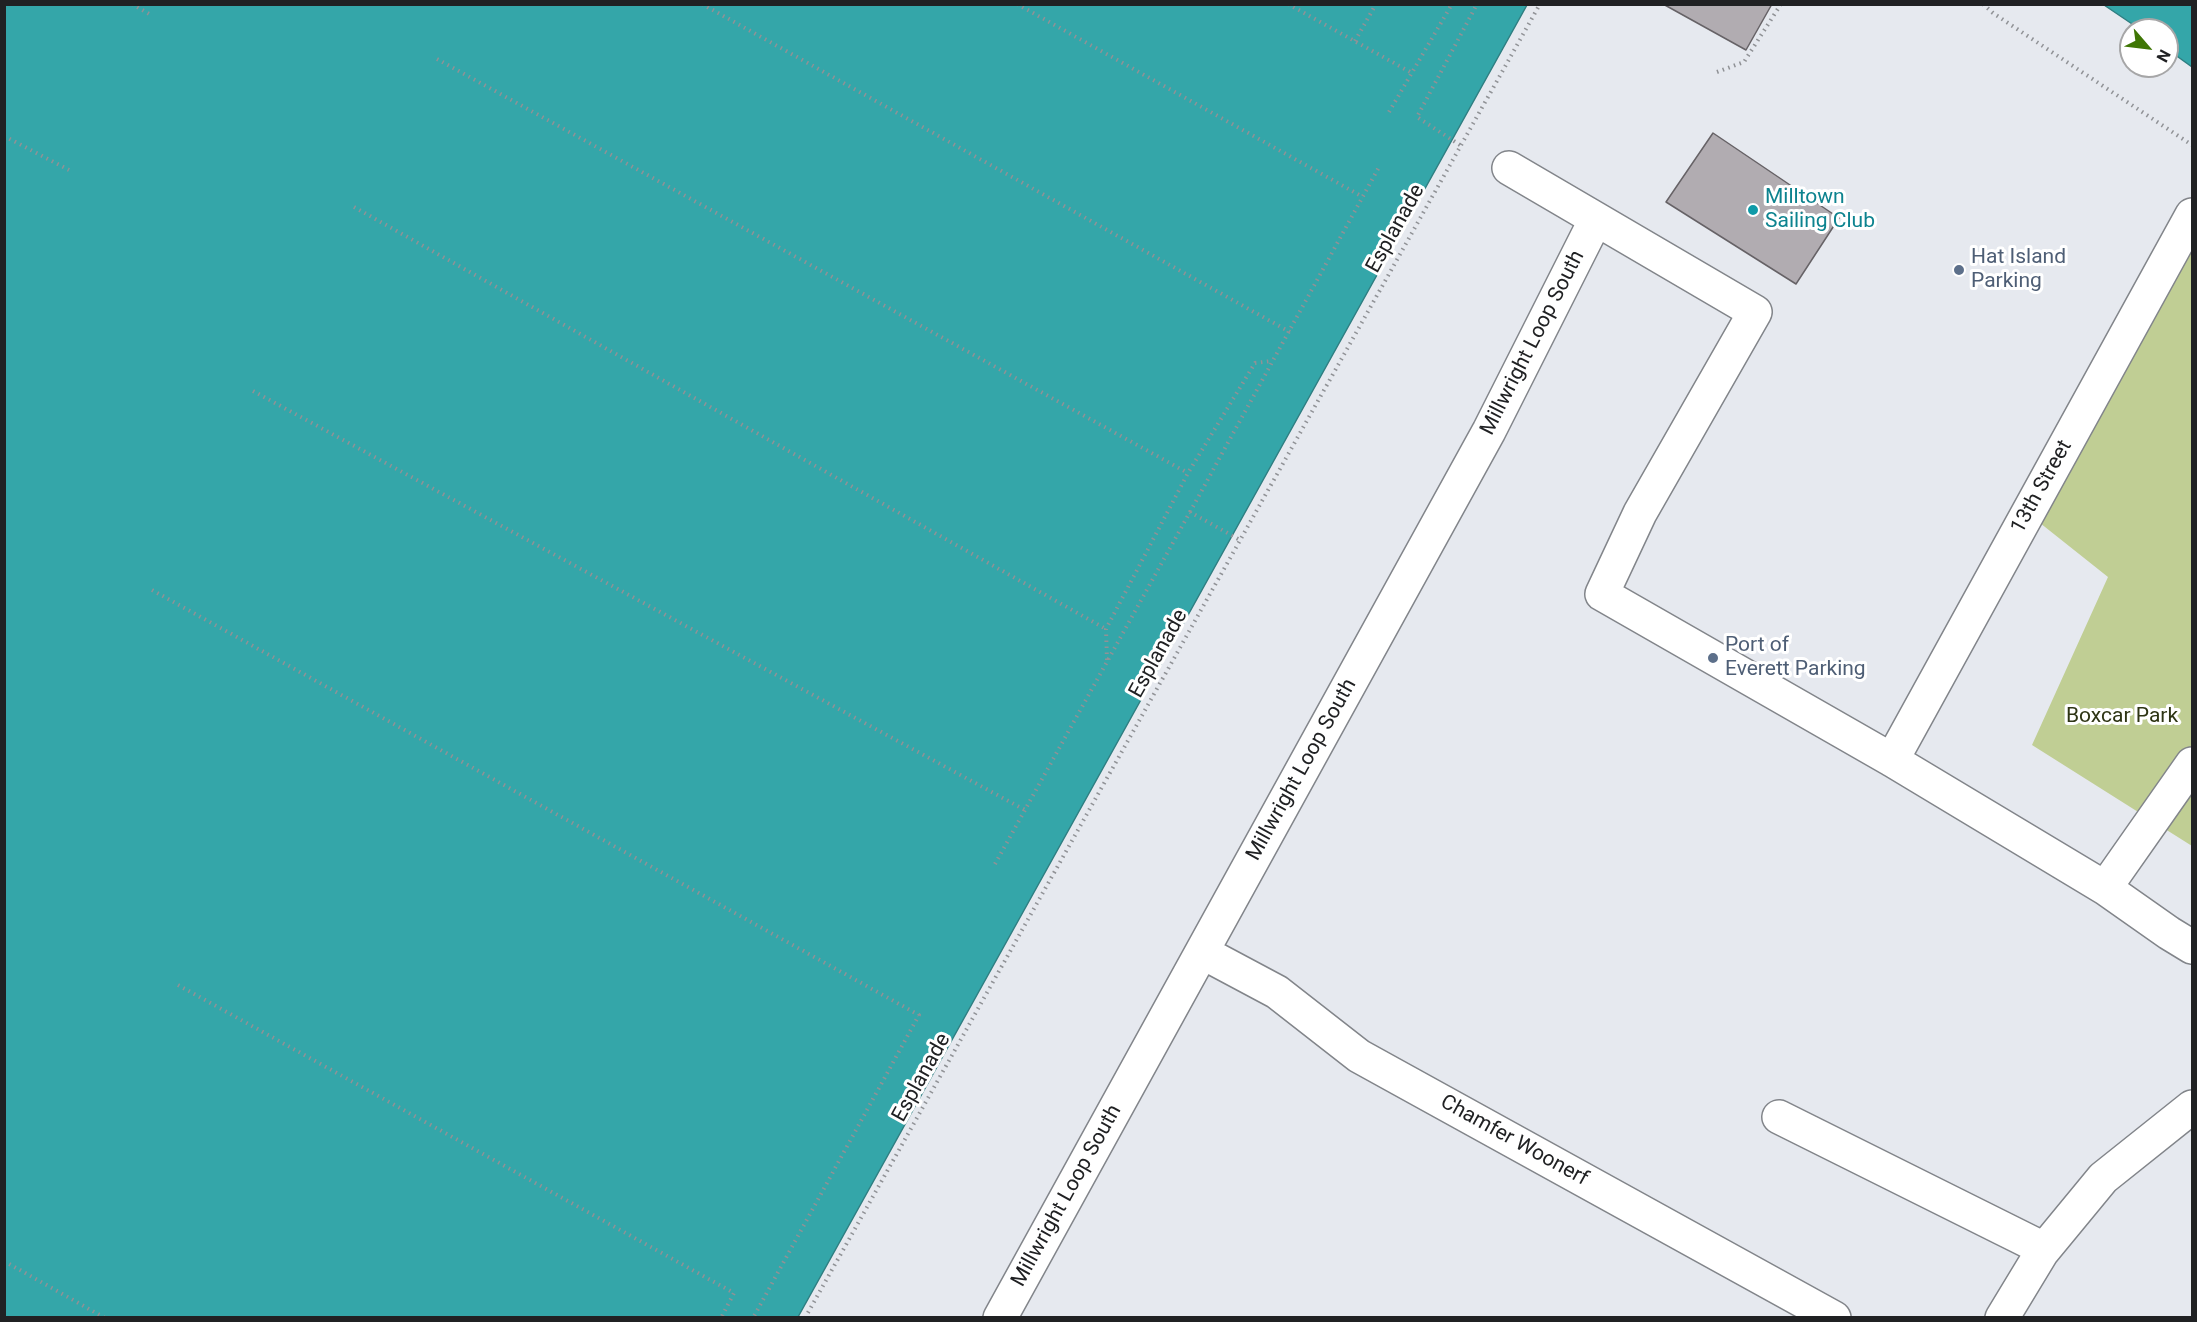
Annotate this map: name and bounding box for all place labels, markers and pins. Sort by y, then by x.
place label: Milltown Sailing Club [1765,185,1875,235]
marker: Milltown Sailing Club [1746,203,1760,217]
place label: Hat Island Parking [1971,245,2066,295]
marker: Hat Island Parking [1952,263,1966,277]
place label: Port of Everett Parking [1725,633,1866,683]
marker: Port of Everett Parking [1706,651,1720,665]

